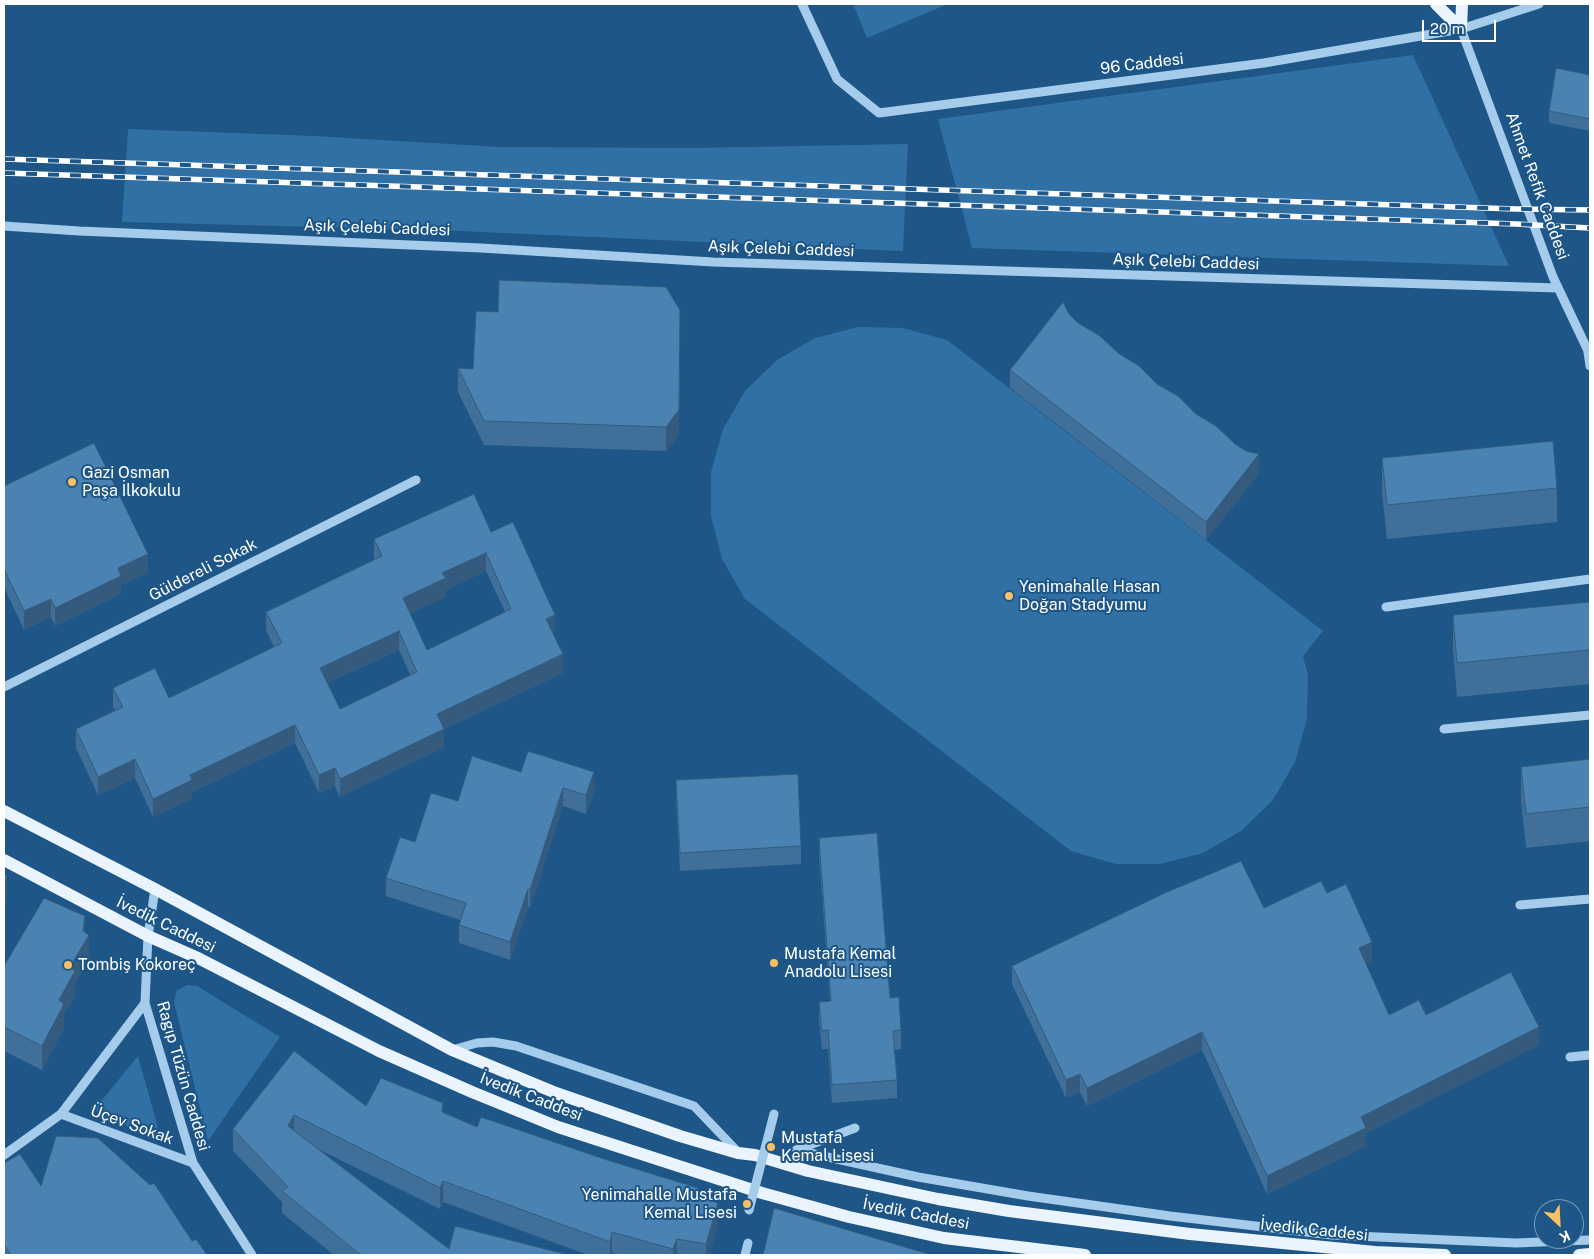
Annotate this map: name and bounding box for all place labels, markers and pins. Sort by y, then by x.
place label: Gazi Osman Paşa İlkokulu [82,463,181,501]
marker: Gazi Osman Paşa İlkokulu [66,476,78,488]
place label: Yenimahalle Hasan Doğan Stadyumu [1019,577,1160,615]
marker: Yenimahalle Hasan Doğan Stadyumu [1003,590,1015,602]
place label: Mustafa Kemal Anadolu Lisesi [784,944,896,982]
place label: Tombiş Kokoreç [78,955,196,975]
marker: Mustafa Kemal Anadolu Lisesi [768,957,780,969]
marker: Tombiş Kokoreç [62,959,74,971]
place label: Mustafa Kemal Lisesi [781,1128,874,1166]
marker: Mustafa Kemal Lisesi [765,1141,777,1153]
place label: Yenimahalle Mustafa Kemal Lisesi [582,1185,737,1223]
marker: Yenimahalle Mustafa Kemal Lisesi [741,1198,753,1210]

